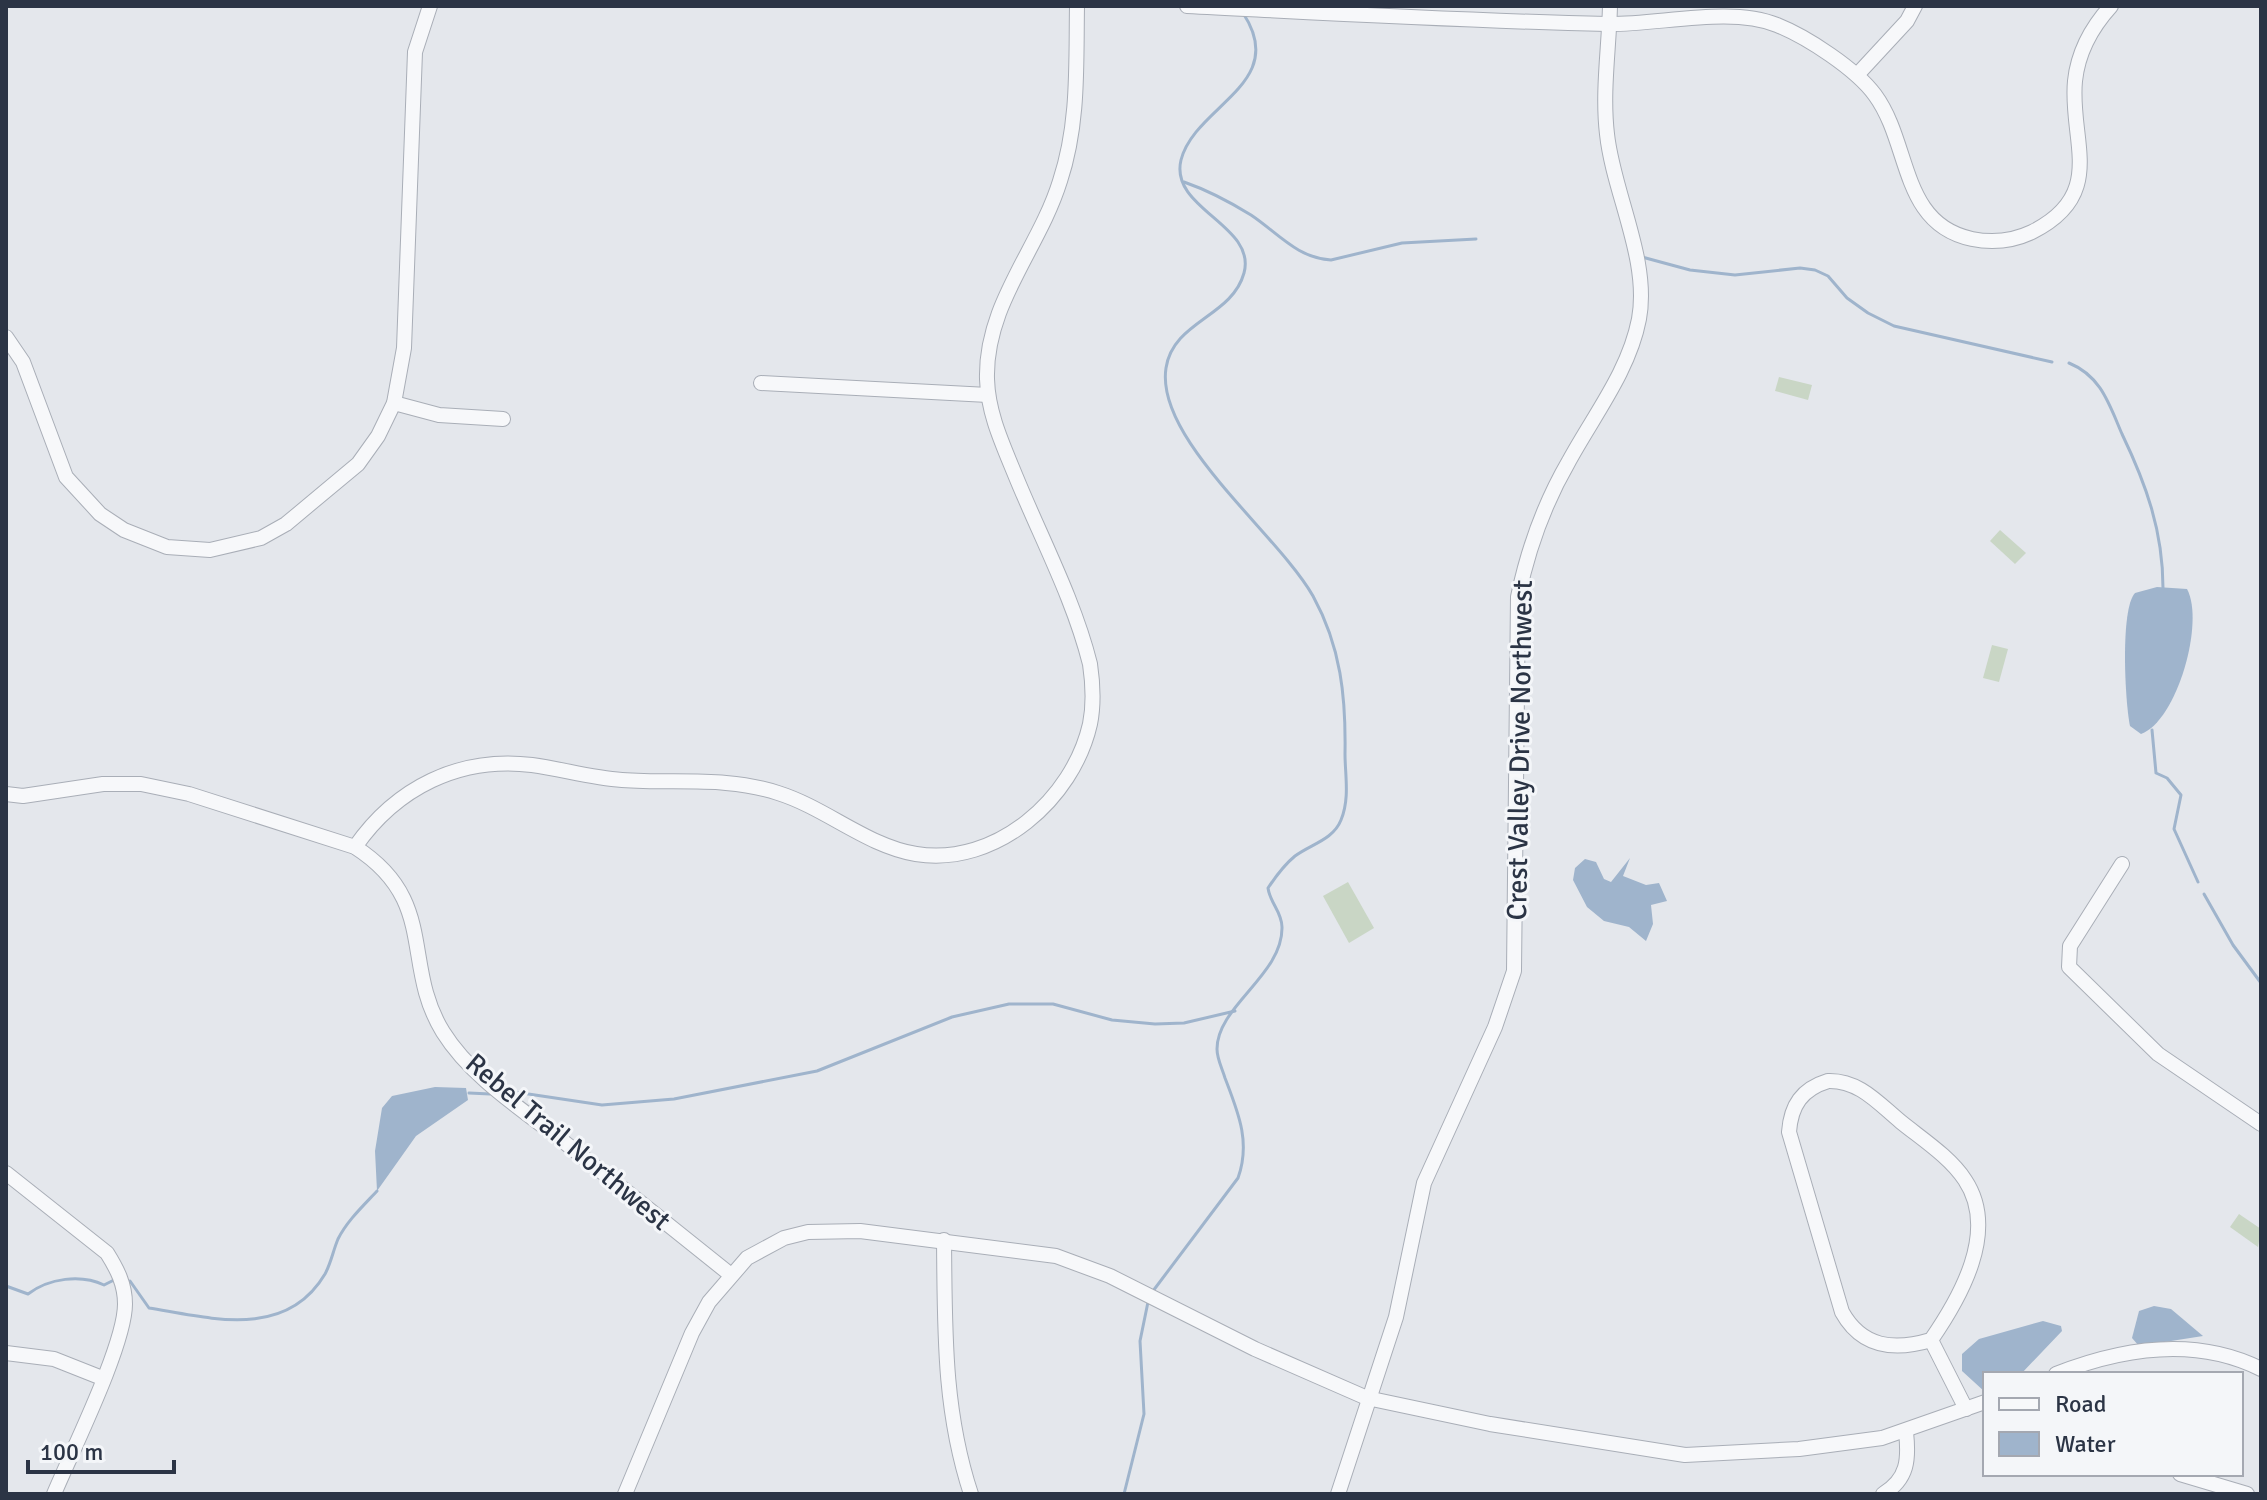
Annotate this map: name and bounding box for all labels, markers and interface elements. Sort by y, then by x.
street label: Crest Valley Drive Northwest [1500,579,1540,921]
street label: Rebel Trail Northwest [458,1046,678,1238]
legend [1983,1372,2243,1476]
text: Road [2055,1389,2106,1419]
scale bar [28,1424,174,1474]
text: Water [2055,1429,2116,1459]
text: 100 m [40,1437,103,1467]

